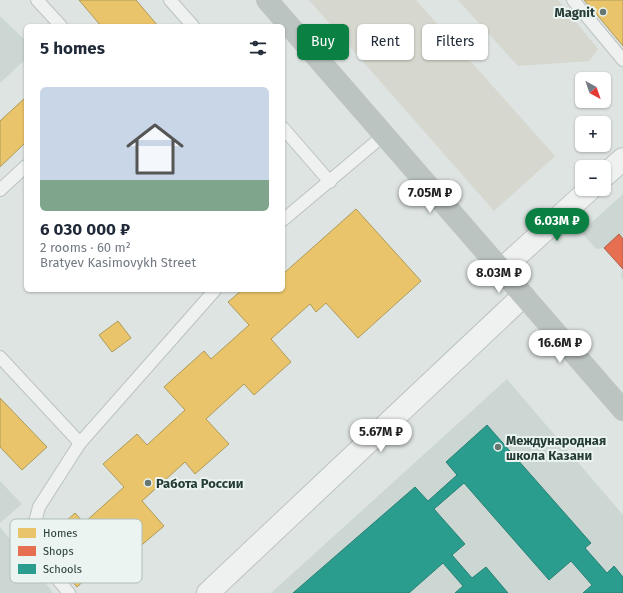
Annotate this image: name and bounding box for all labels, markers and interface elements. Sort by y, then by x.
place label: Magnit [554,5,596,20]
marker: Magnit [598,7,608,17]
chip: Buy [297,24,349,60]
chip: Rent [357,24,414,60]
chip: Filters [422,24,488,60]
icon: filters [247,37,269,59]
text: 5 homes [40,38,105,59]
north arrow [575,72,611,108]
map controls [575,72,611,196]
icon: home [119,113,191,185]
button: + [575,116,611,152]
button: − [575,160,611,196]
pin: 7.05M ₽ [393,180,467,214]
text: 7.05M ₽ [408,185,452,200]
pin: 6.03M ₽ [520,208,594,242]
text: 6.03M ₽ [534,213,580,228]
text: 6 030 000 ₽ [40,219,130,240]
text: 2 rooms · 60 m² [40,240,131,255]
text: Bratyev Kasimovykh Street [40,255,196,270]
pin: 8.03M ₽ [462,260,536,294]
text: 8.03M ₽ [476,265,522,280]
pin: 16.6M ₽ [523,330,597,364]
text: 16.6M ₽ [538,335,582,350]
pin: 5.67M ₽ [344,419,418,453]
text: 5.67M ₽ [359,424,403,439]
place label: Международная школа Казани [506,433,606,463]
marker: Международная школа Казани [493,442,503,452]
place label: Работа России [156,476,243,491]
marker: Работа России [143,478,153,488]
legend [10,519,142,583]
text: Homes [43,527,77,540]
text: Shops [43,545,74,558]
text: Schools [43,563,82,576]

